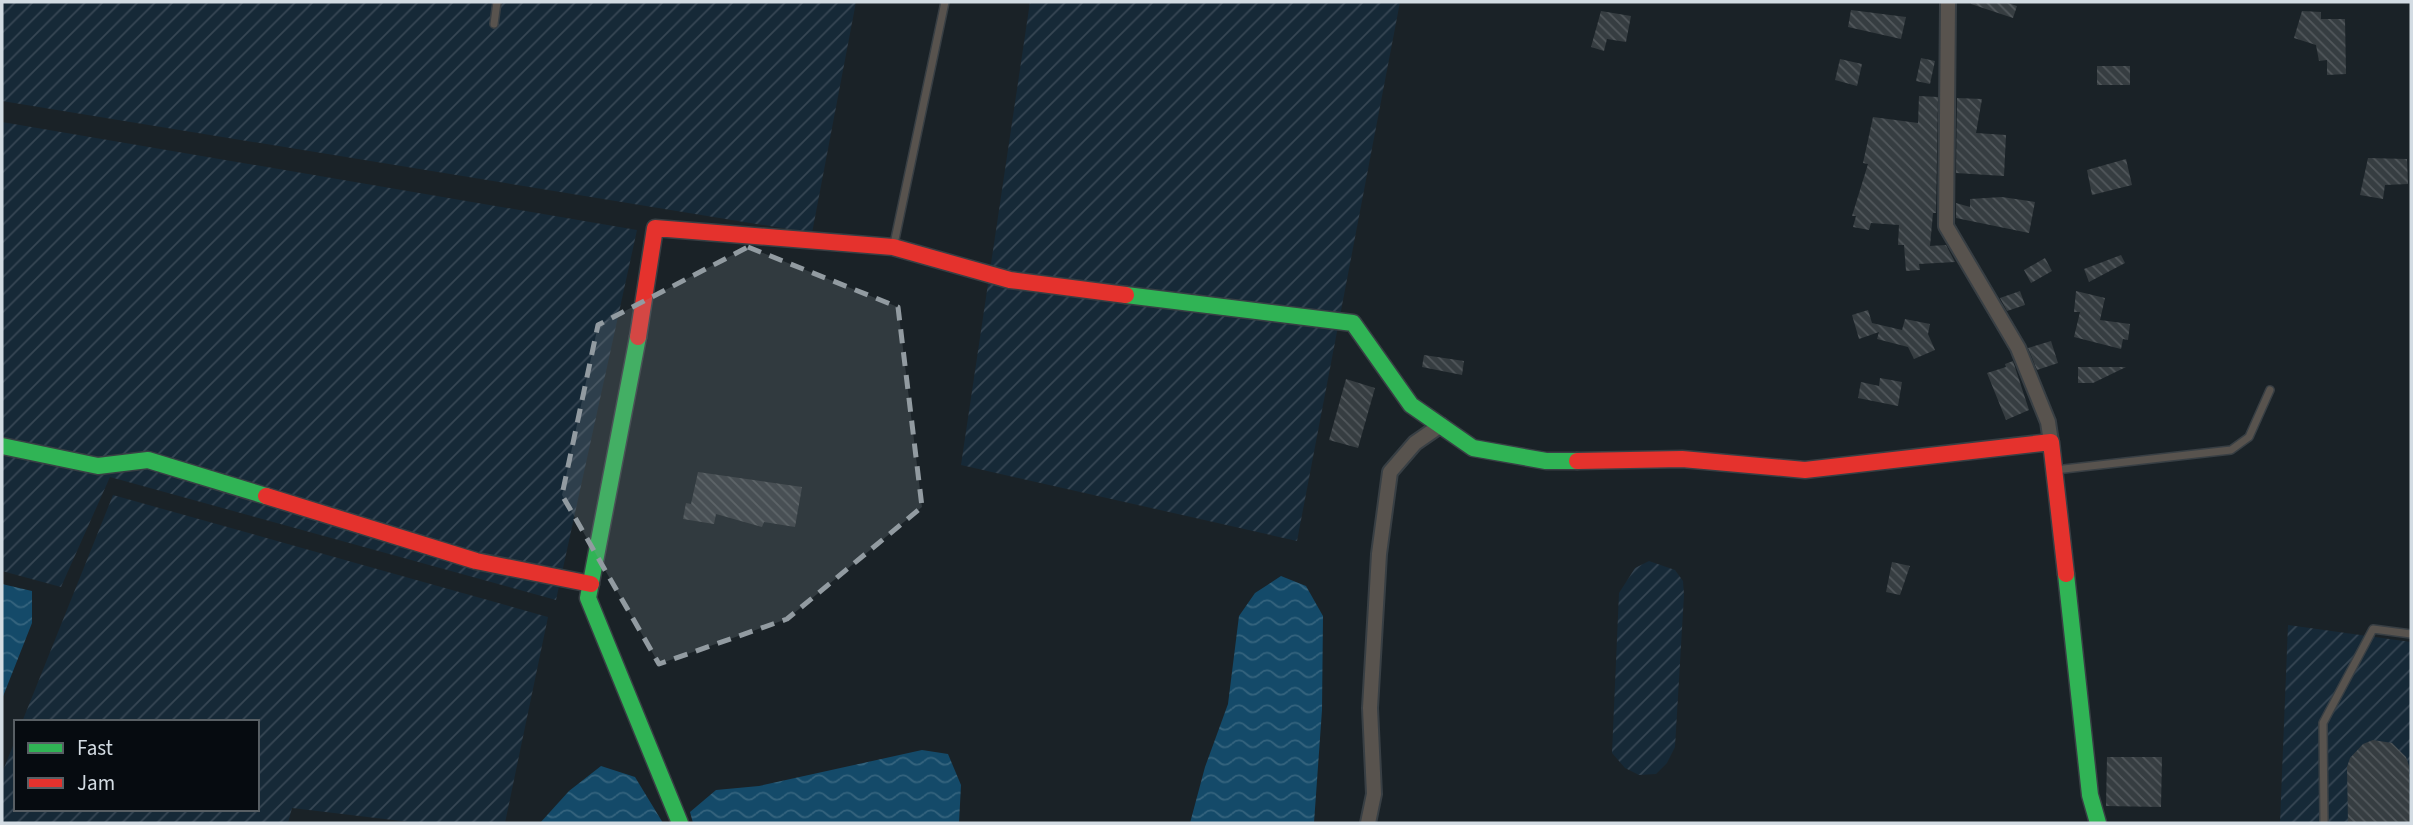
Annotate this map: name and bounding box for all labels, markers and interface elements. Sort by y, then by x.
legend [14,720,259,811]
text: Fast [77,733,113,763]
text: Jam [77,768,115,798]

